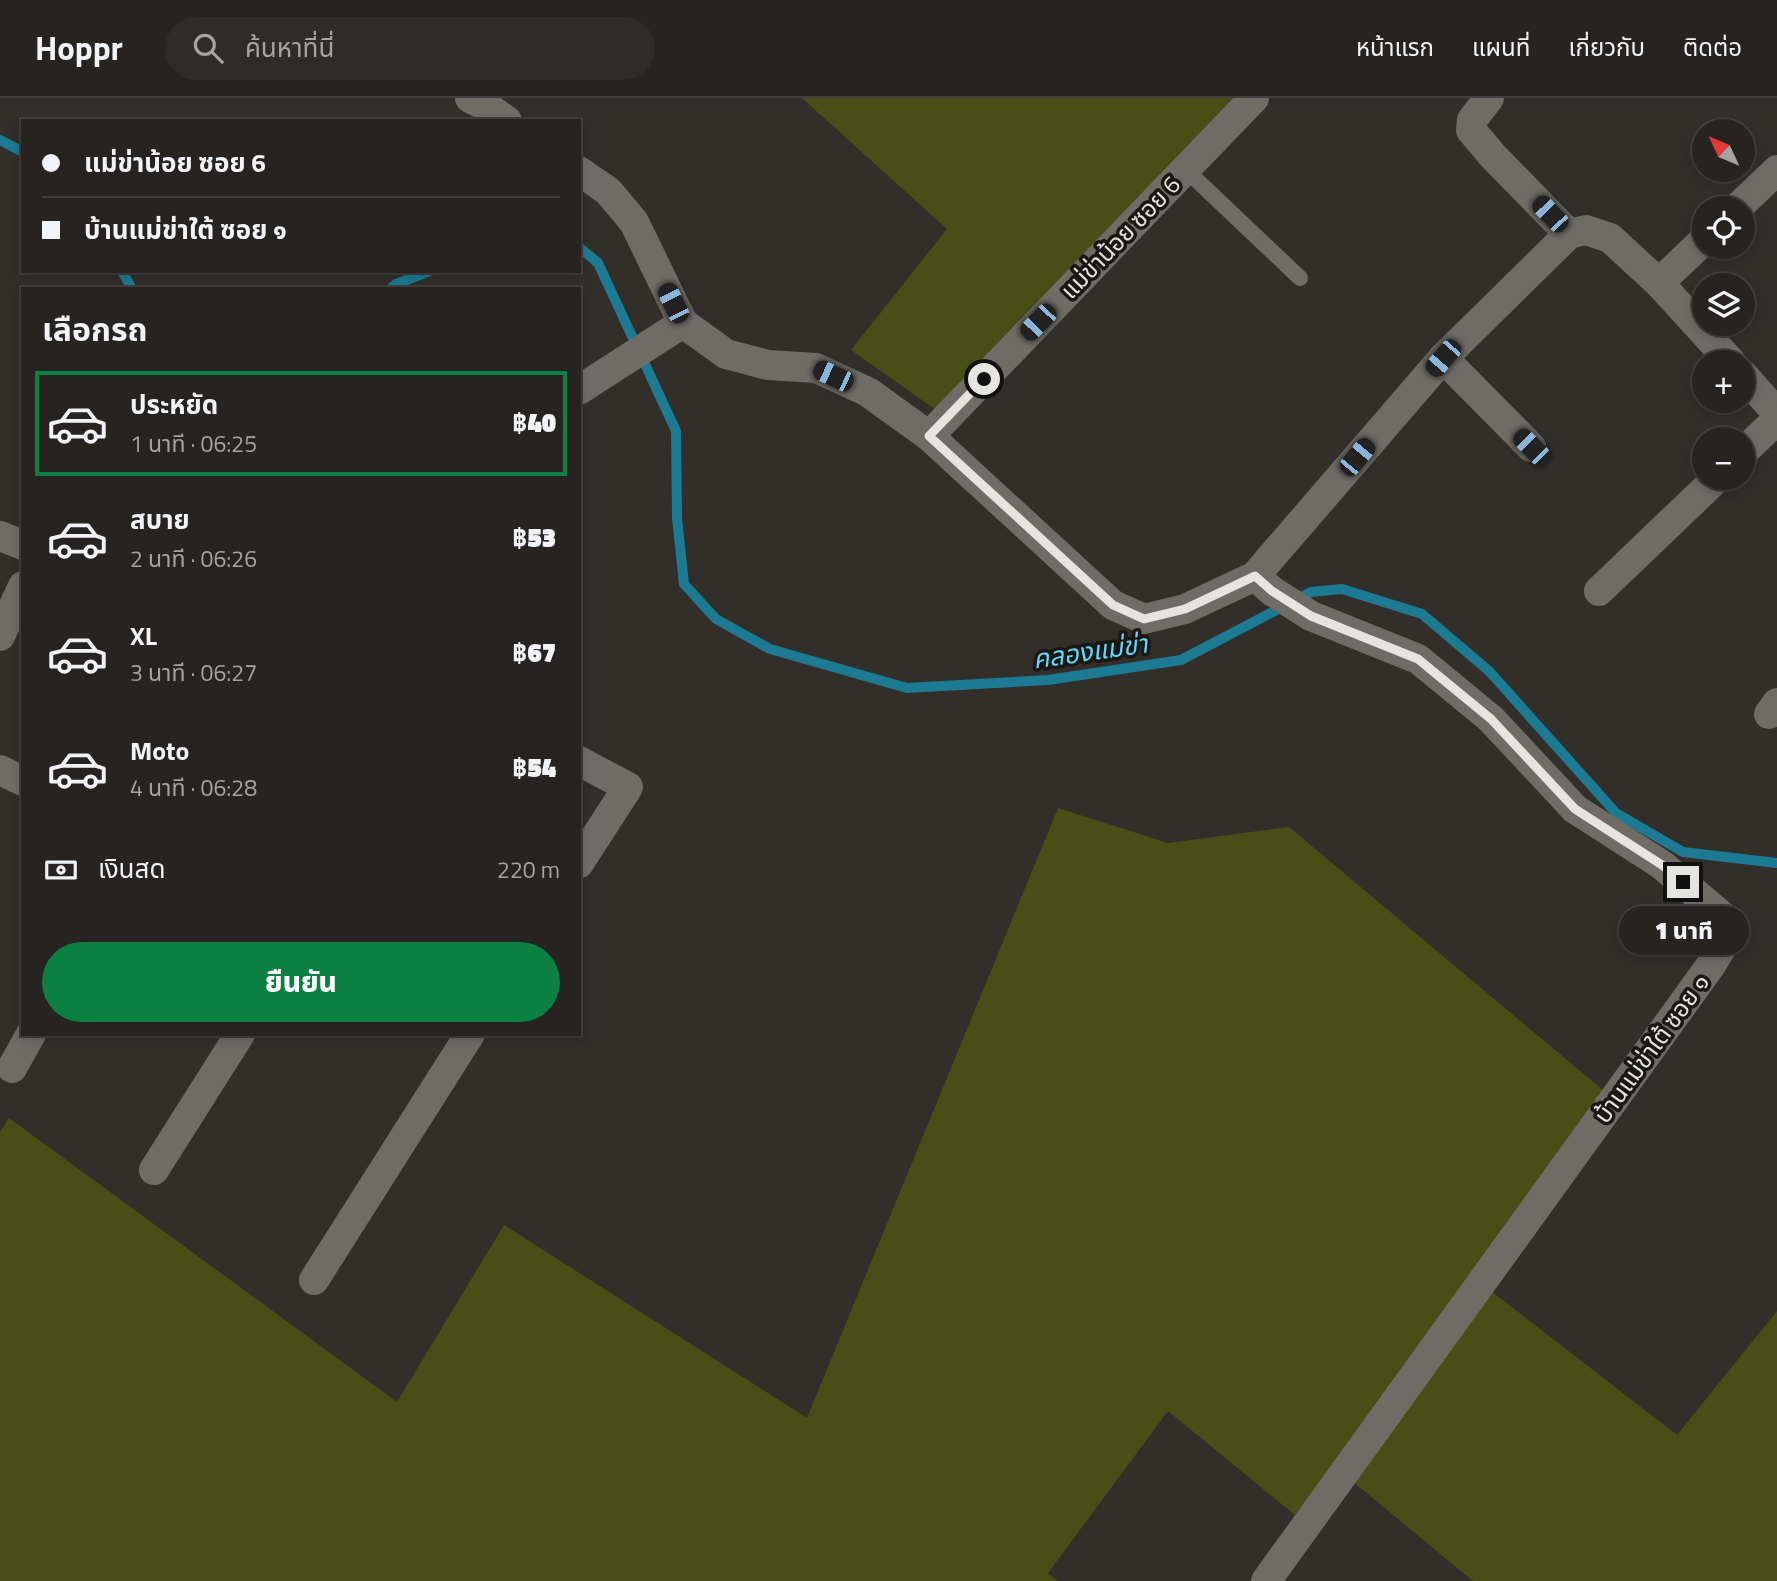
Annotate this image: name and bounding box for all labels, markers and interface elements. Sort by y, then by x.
search box [165,17,655,80]
text: Hoppr [35,23,123,73]
text: ค้นหาที่นี่ [245,28,334,67]
icon: search [189,29,227,67]
text: หน้าแรก [1356,29,1434,65]
text: แผนที่ [1472,29,1530,65]
text: เกี่ยวกับ [1568,29,1645,65]
text: ติดต่อ [1683,29,1742,65]
north arrow [1692,119,1755,182]
map controls [1692,119,1755,490]
text: แม่ข่าน้อย ซอย 6 [84,143,266,182]
street label: แม่ข่าน้อย ซอย 6 [1052,167,1188,307]
car [1528,192,1573,236]
button: locate [1692,196,1755,259]
text: บ้านแม่ข่าใต้ ซอย ๑ [84,210,287,249]
button: layers [1692,273,1755,336]
car [655,280,692,326]
car [1016,300,1061,344]
text: เลือกรถ [42,305,147,353]
car [1422,335,1465,381]
button: + [1692,350,1755,413]
car [810,358,857,394]
route start [968,363,1000,395]
text: ประหยัด [130,385,218,424]
icon: car [46,392,109,455]
text: ฿40 [512,403,556,442]
car [1509,425,1554,469]
text: 1 นาที · 06:25 [130,426,257,461]
button: − [1692,427,1755,490]
car [1336,434,1379,480]
text: สบาย [130,500,190,539]
icon: car [46,507,109,570]
text: ฿53 [512,518,556,557]
text: 2 นาที · 06:26 [130,541,257,576]
text: XL [130,616,157,655]
icon: car [46,622,109,685]
water label: คลองแม่ข่า [1030,623,1151,678]
text: ฿67 [512,633,556,672]
text: 3 นาที · 06:27 [130,655,257,690]
text: Moto [130,731,189,770]
icon: car [46,737,109,800]
text: ฿54 [512,748,556,787]
text: 4 นาที · 06:28 [130,770,257,805]
text: เงินสด [98,849,165,888]
icon: cash [42,851,80,889]
text: 220 m [497,852,560,887]
route end [1667,866,1699,898]
callout: 1 นาที [1618,906,1748,956]
text: 1 นาที [1655,913,1713,948]
button: ยืนยัน [42,942,560,1022]
street label: บ้านแม่ข่าใต้ ซอย ๑ [1584,966,1718,1130]

